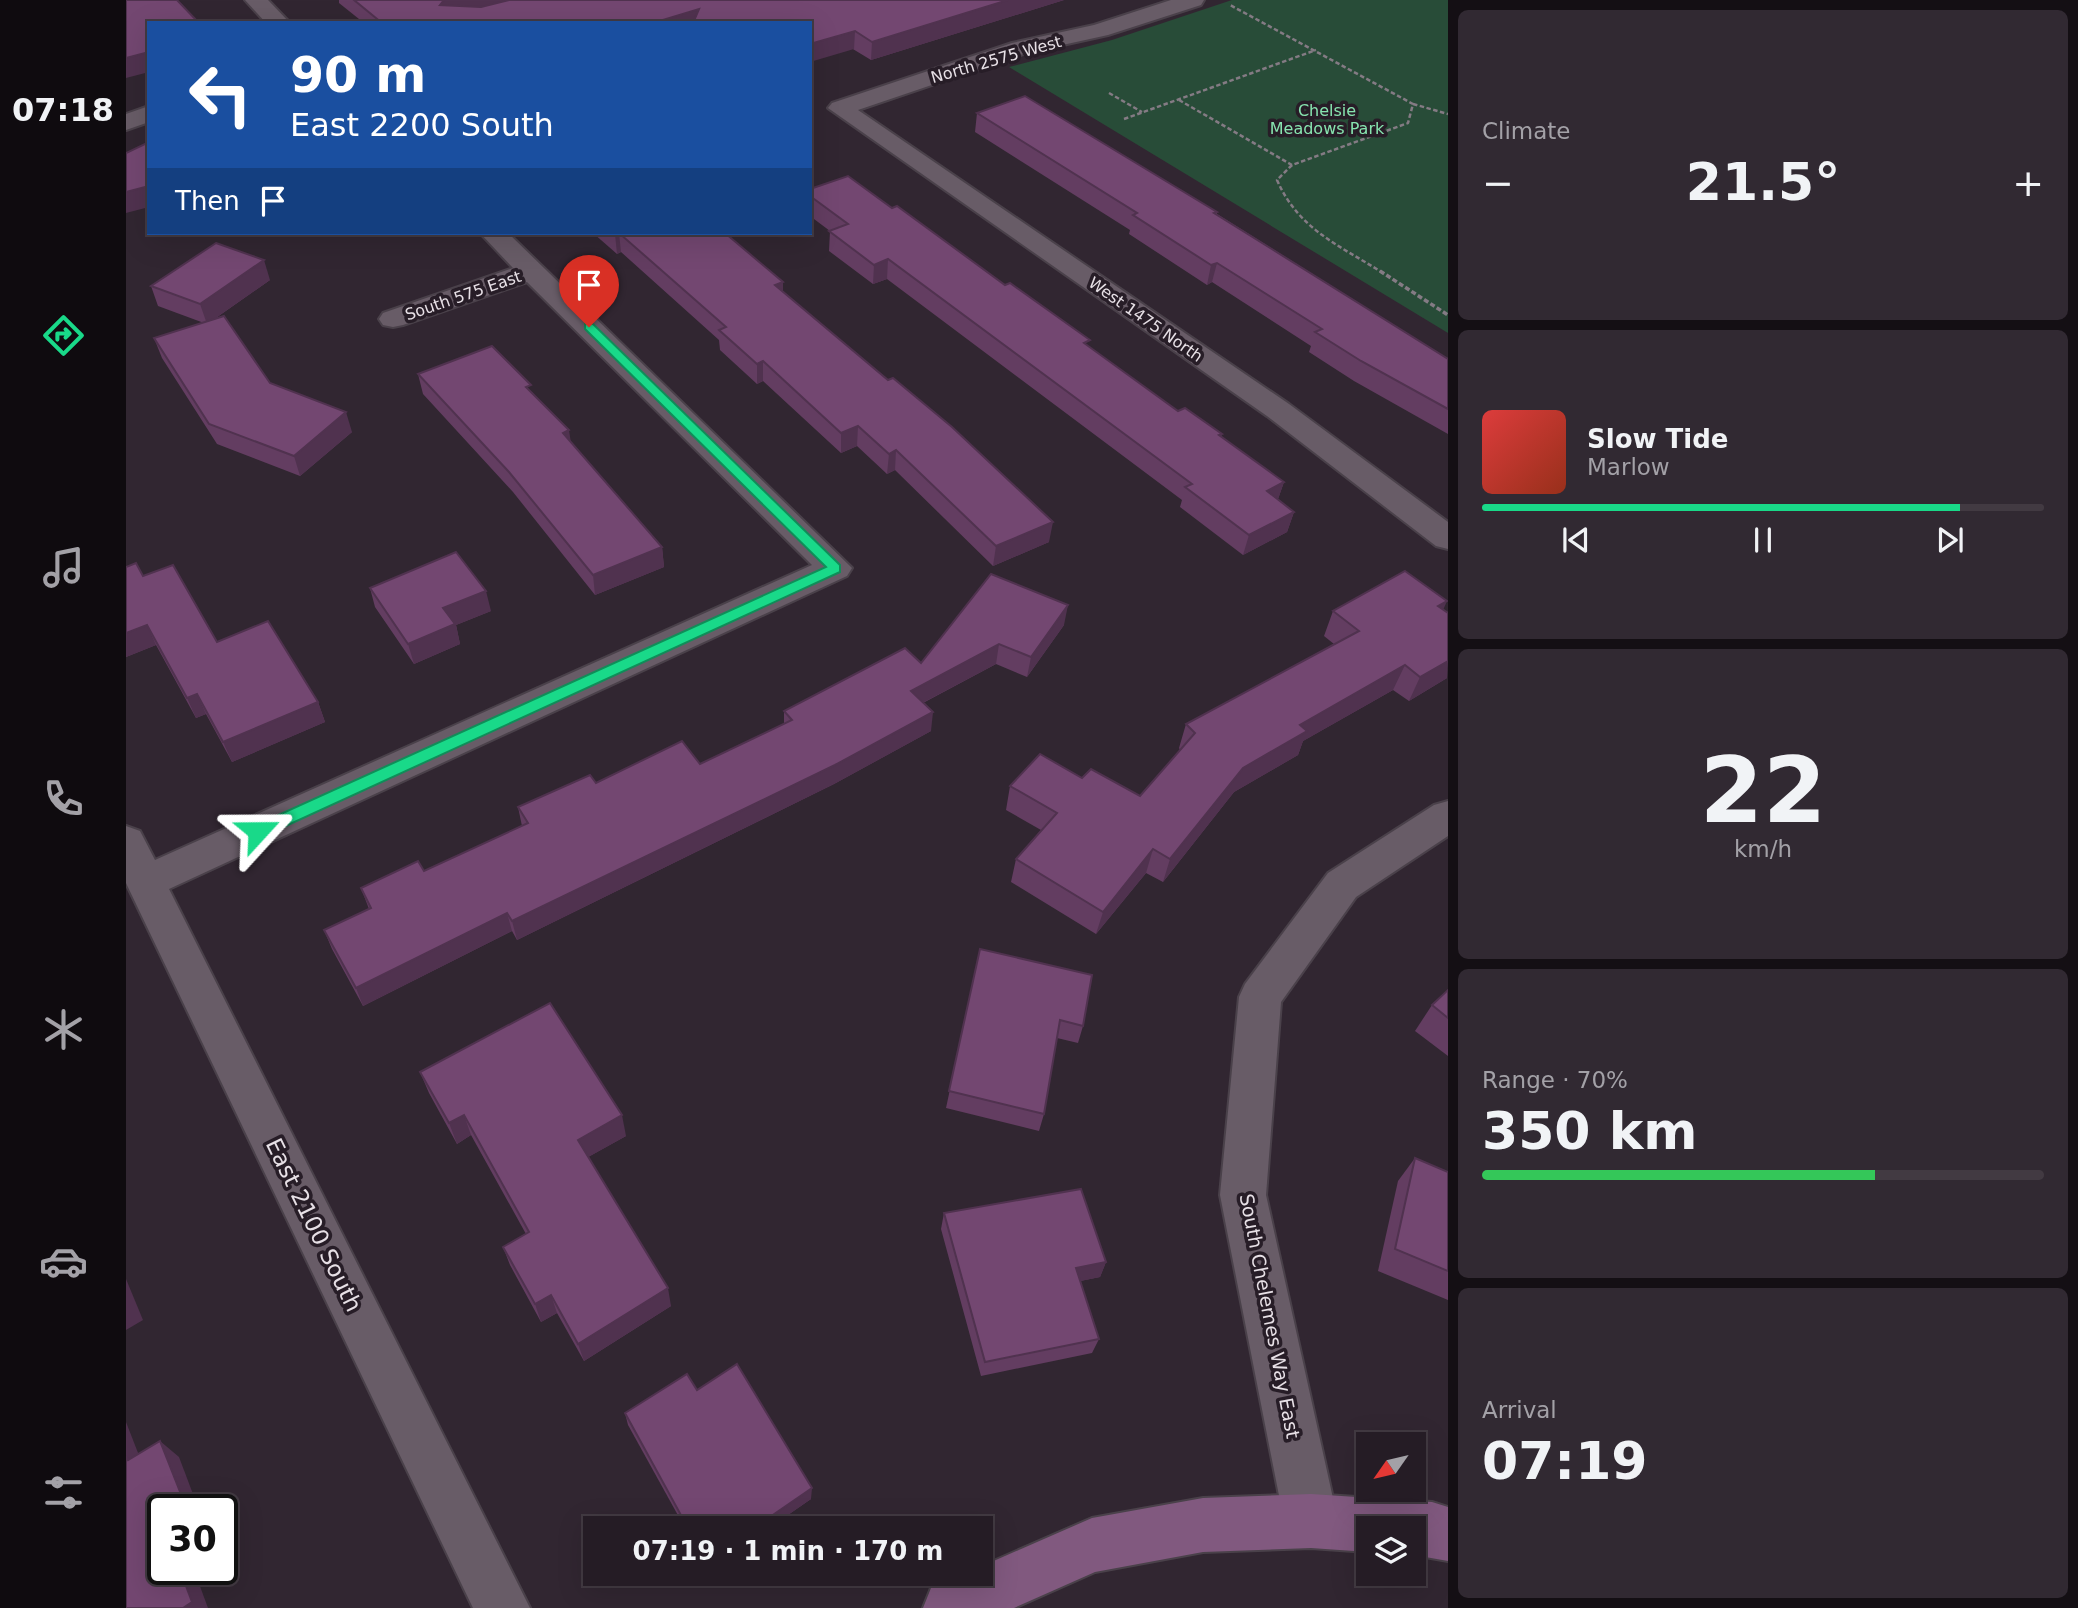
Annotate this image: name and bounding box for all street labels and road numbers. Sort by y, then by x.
street label: North 2575 West [929,32,1064,87]
street label: South 575 East [403,267,524,324]
street label: West 1475 North [1085,273,1206,366]
street label: East 2100 South [261,1134,367,1316]
street label: South Chelemes Way East [1235,1192,1305,1440]

